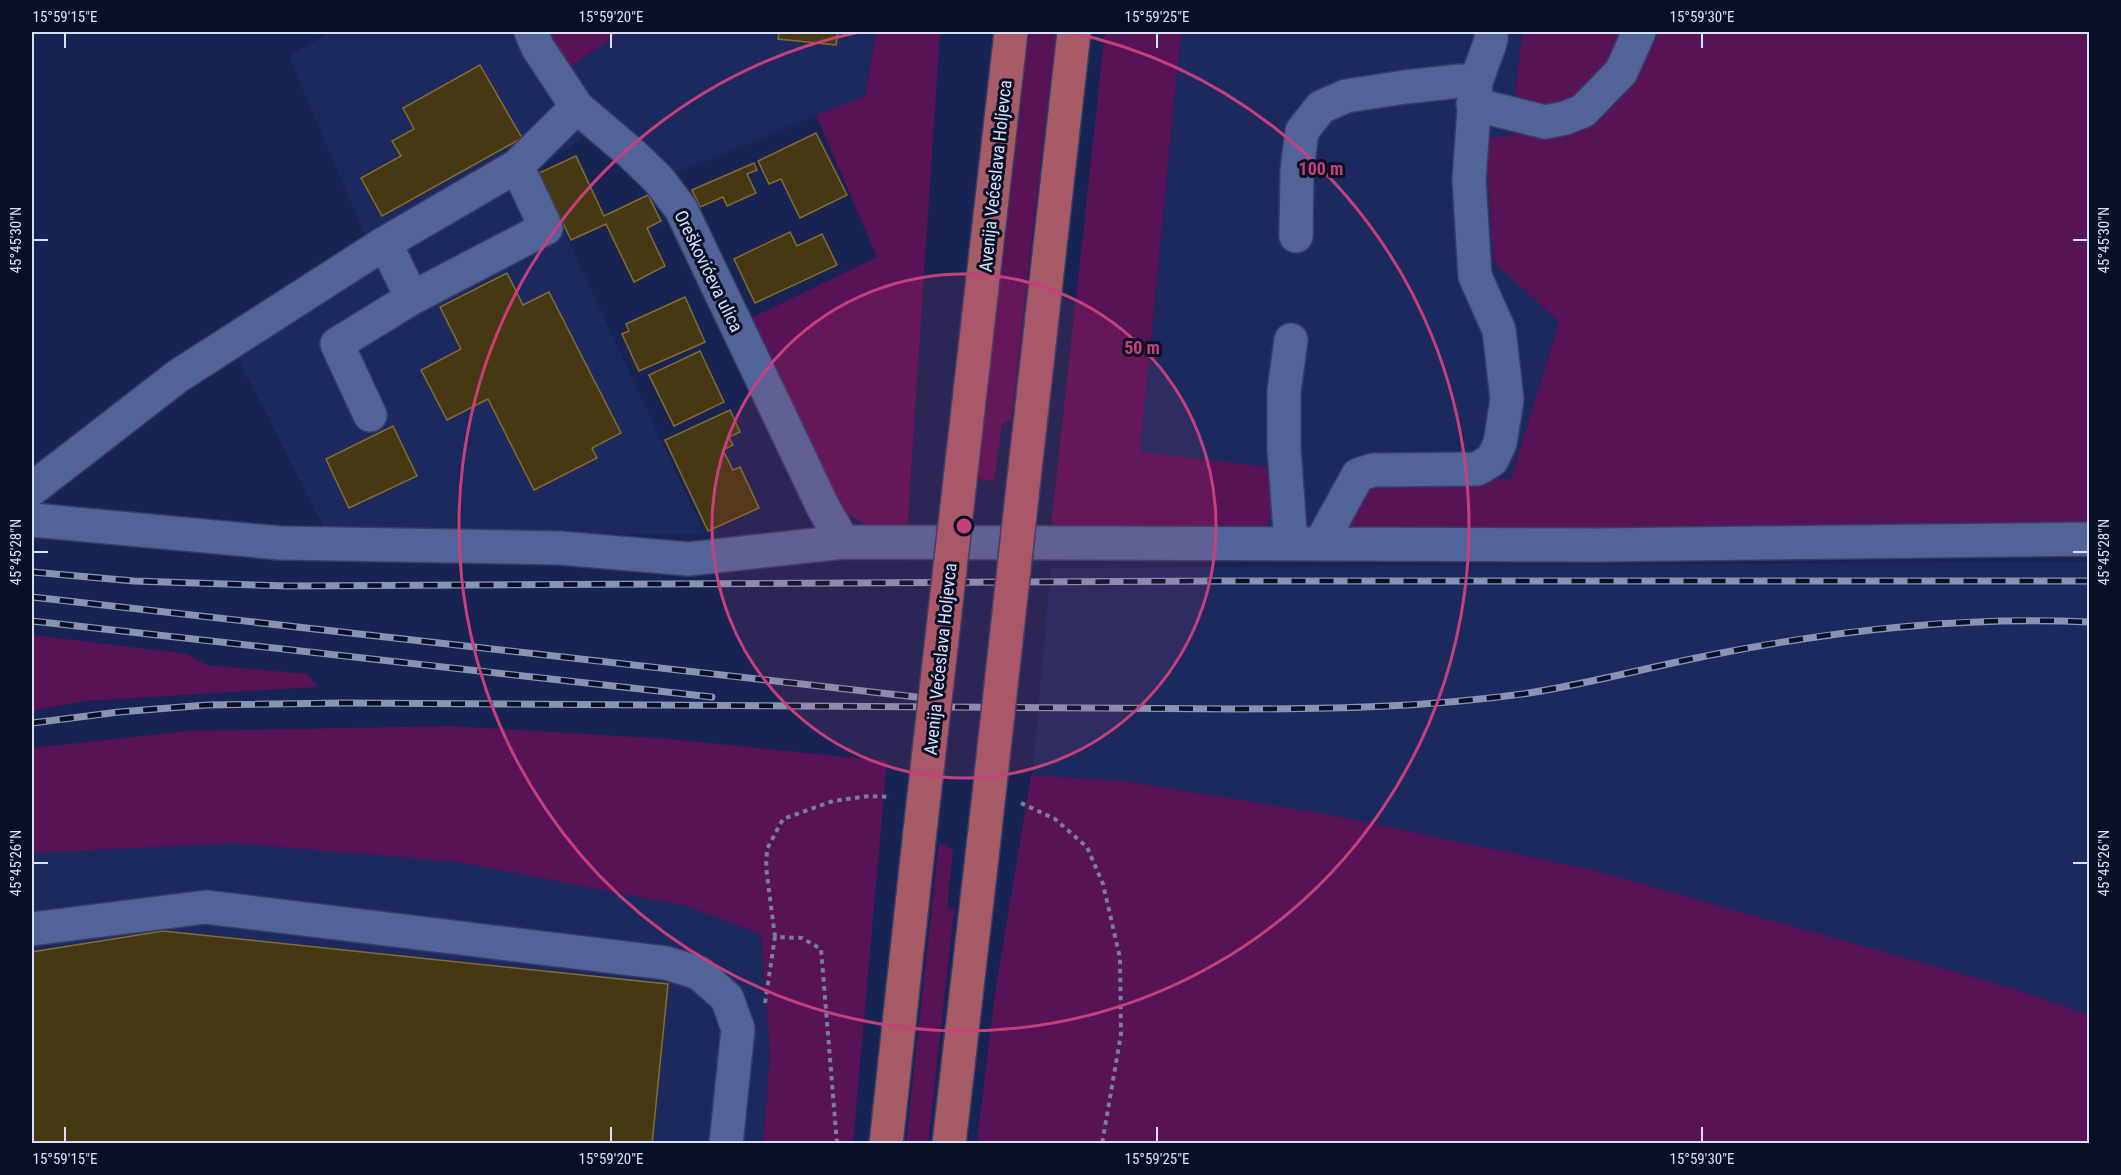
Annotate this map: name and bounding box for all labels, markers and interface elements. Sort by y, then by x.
text: 15°59'15"E [33,8,97,26]
text: 15°59'20"E [579,8,643,26]
text: 15°59'25"E [1125,8,1189,26]
text: 15°59'30"E [1670,8,1734,26]
street label: Avenija Većeslava Holjevca [974,79,1016,273]
text: 100 m [1299,158,1343,179]
text: 45°45'30"N [7,207,25,273]
street label: Oreškovićeva ulica [671,207,747,335]
text: 45°45'30"N [2095,207,2113,273]
text: 50 m [1124,337,1160,358]
centre of rings [954,516,974,536]
text: 45°45'28"N [7,519,25,585]
text: 45°45'28"N [2095,519,2113,585]
street label: Avenija Većeslava Holjevca [919,562,961,756]
text: 45°45'26"N [7,830,25,896]
text: 45°45'26"N [2095,830,2113,896]
text: 15°59'15"E [33,1150,97,1168]
text: 15°59'20"E [579,1150,643,1168]
text: 15°59'25"E [1125,1150,1189,1168]
text: 15°59'30"E [1670,1150,1734,1168]

